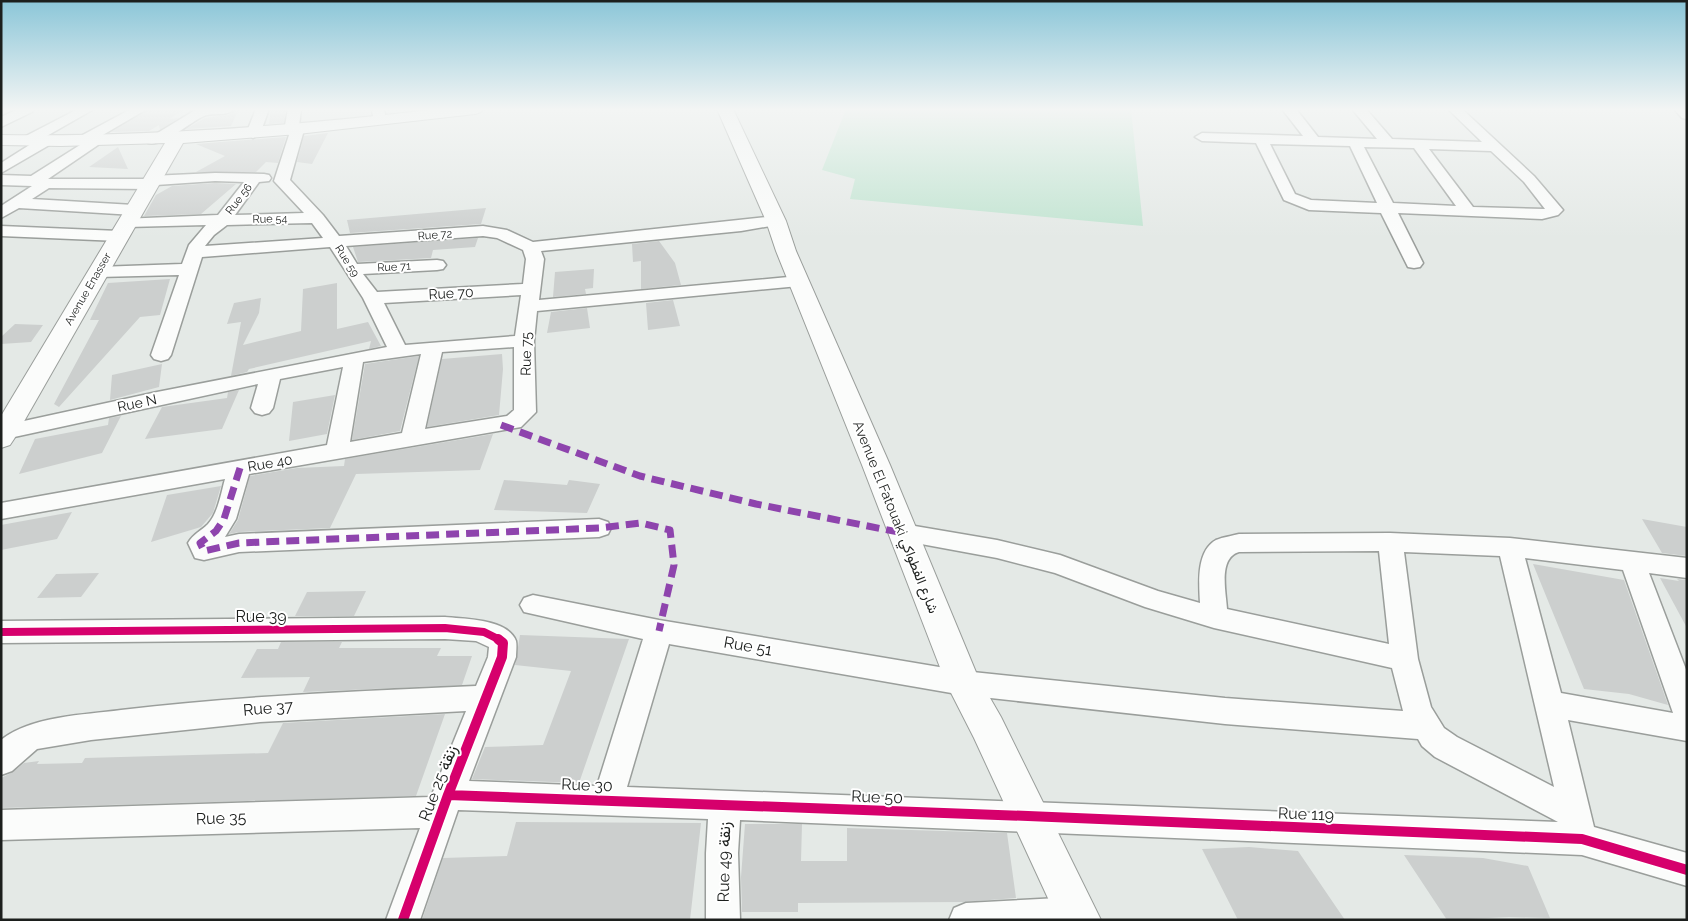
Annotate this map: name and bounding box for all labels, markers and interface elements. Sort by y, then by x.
street label: Rue 56 [223,181,255,217]
street label: Rue 54 [252,212,288,226]
street label: Rue 72 [417,227,453,243]
street label: Rue 59 [332,243,362,279]
street label: Avenue Enasser [62,250,114,327]
street label: Rue 71 [377,260,411,274]
street label: Rue 70 [428,284,474,302]
street label: Rue 75 [518,331,534,376]
street label: Rue N [116,391,158,415]
street label: Avenue El Fatouaki شارع الفطواكي [846,418,942,617]
street label: Rue 40 [246,451,294,475]
street label: Rue 39 [235,607,287,626]
street label: Rue 51 [722,632,774,660]
street label: Rue 37 [242,696,294,720]
street label: Rue 25 زنقة [415,742,462,824]
street label: Rue 30 [561,775,613,795]
street label: Rue 50 [851,787,903,807]
street label: Rue 119 [1277,804,1335,824]
street label: Rue 35 [195,808,247,828]
street label: Rue 49 زنقة [714,821,735,903]

